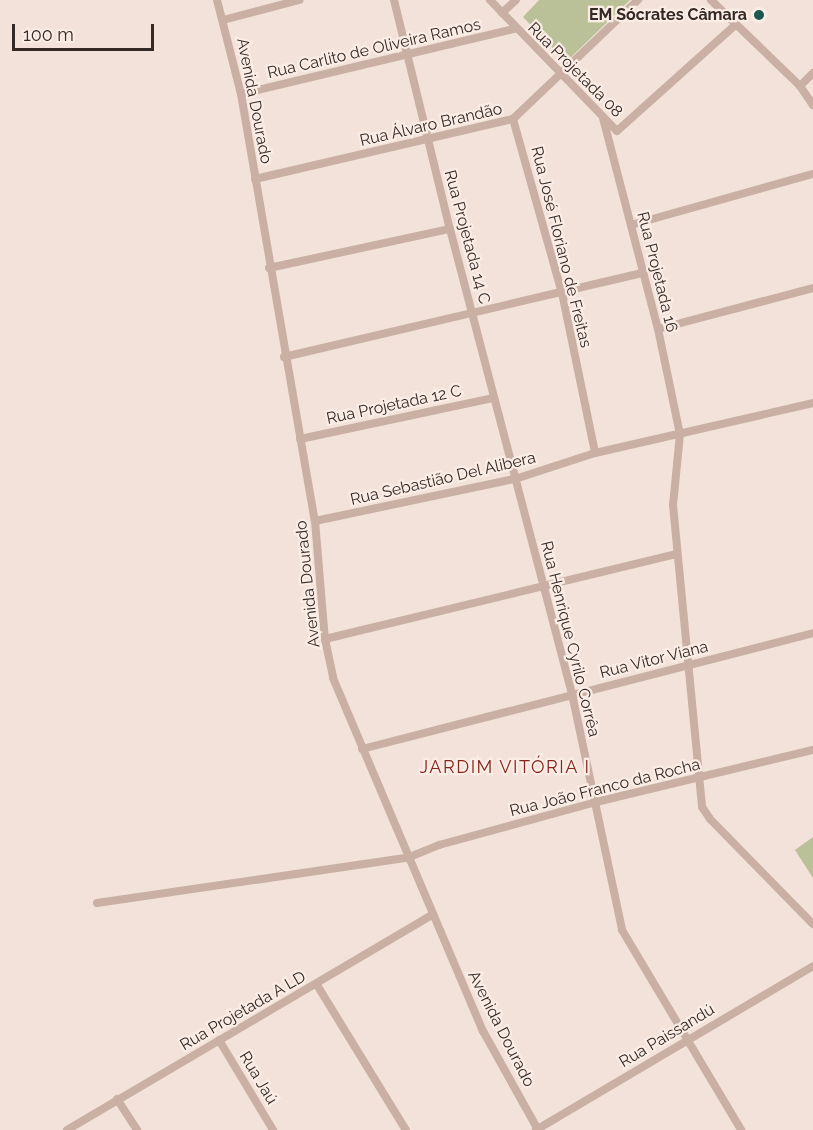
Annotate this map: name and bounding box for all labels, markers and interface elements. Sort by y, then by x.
place label: EM Sócrates Câmara [589,5,747,25]
marker: EM Sócrates Câmara [752,8,766,22]
scale bar [15,12,158,50]
street label: Rua Carlito de Oliveira Ramos [265,15,483,83]
street label: Rua Projetada 08 [523,18,627,122]
text: 100 m [23,24,74,45]
street label: Avenida Dourado [232,36,276,166]
street label: Rua Álvaro Brandão [358,99,504,151]
street label: Rua José Floriano de Freitas [527,144,595,350]
street label: Rua Projetada 14 C [440,168,494,306]
street label: Rua Projetada 16 [633,210,681,334]
street label: Rua Projetada 12 C [325,381,463,429]
street label: Rua Sebastião Del Alibera [348,448,538,510]
street label: Avenida Dourado [292,519,324,649]
street label: Rua Henrique Cyrilo Corrêa [536,539,604,739]
street label: Rua Vitor Viana [597,637,711,683]
street label: Rua João Franco da Rocha [508,755,702,821]
district label: JARDIM VITÓRIA I [419,756,591,778]
street label: Rua Projetada A LD [176,967,310,1055]
street label: Avenida Dourado [463,968,539,1090]
street label: Rua Paissandú [616,1000,718,1072]
street label: Rua Jaú [235,1048,281,1108]

